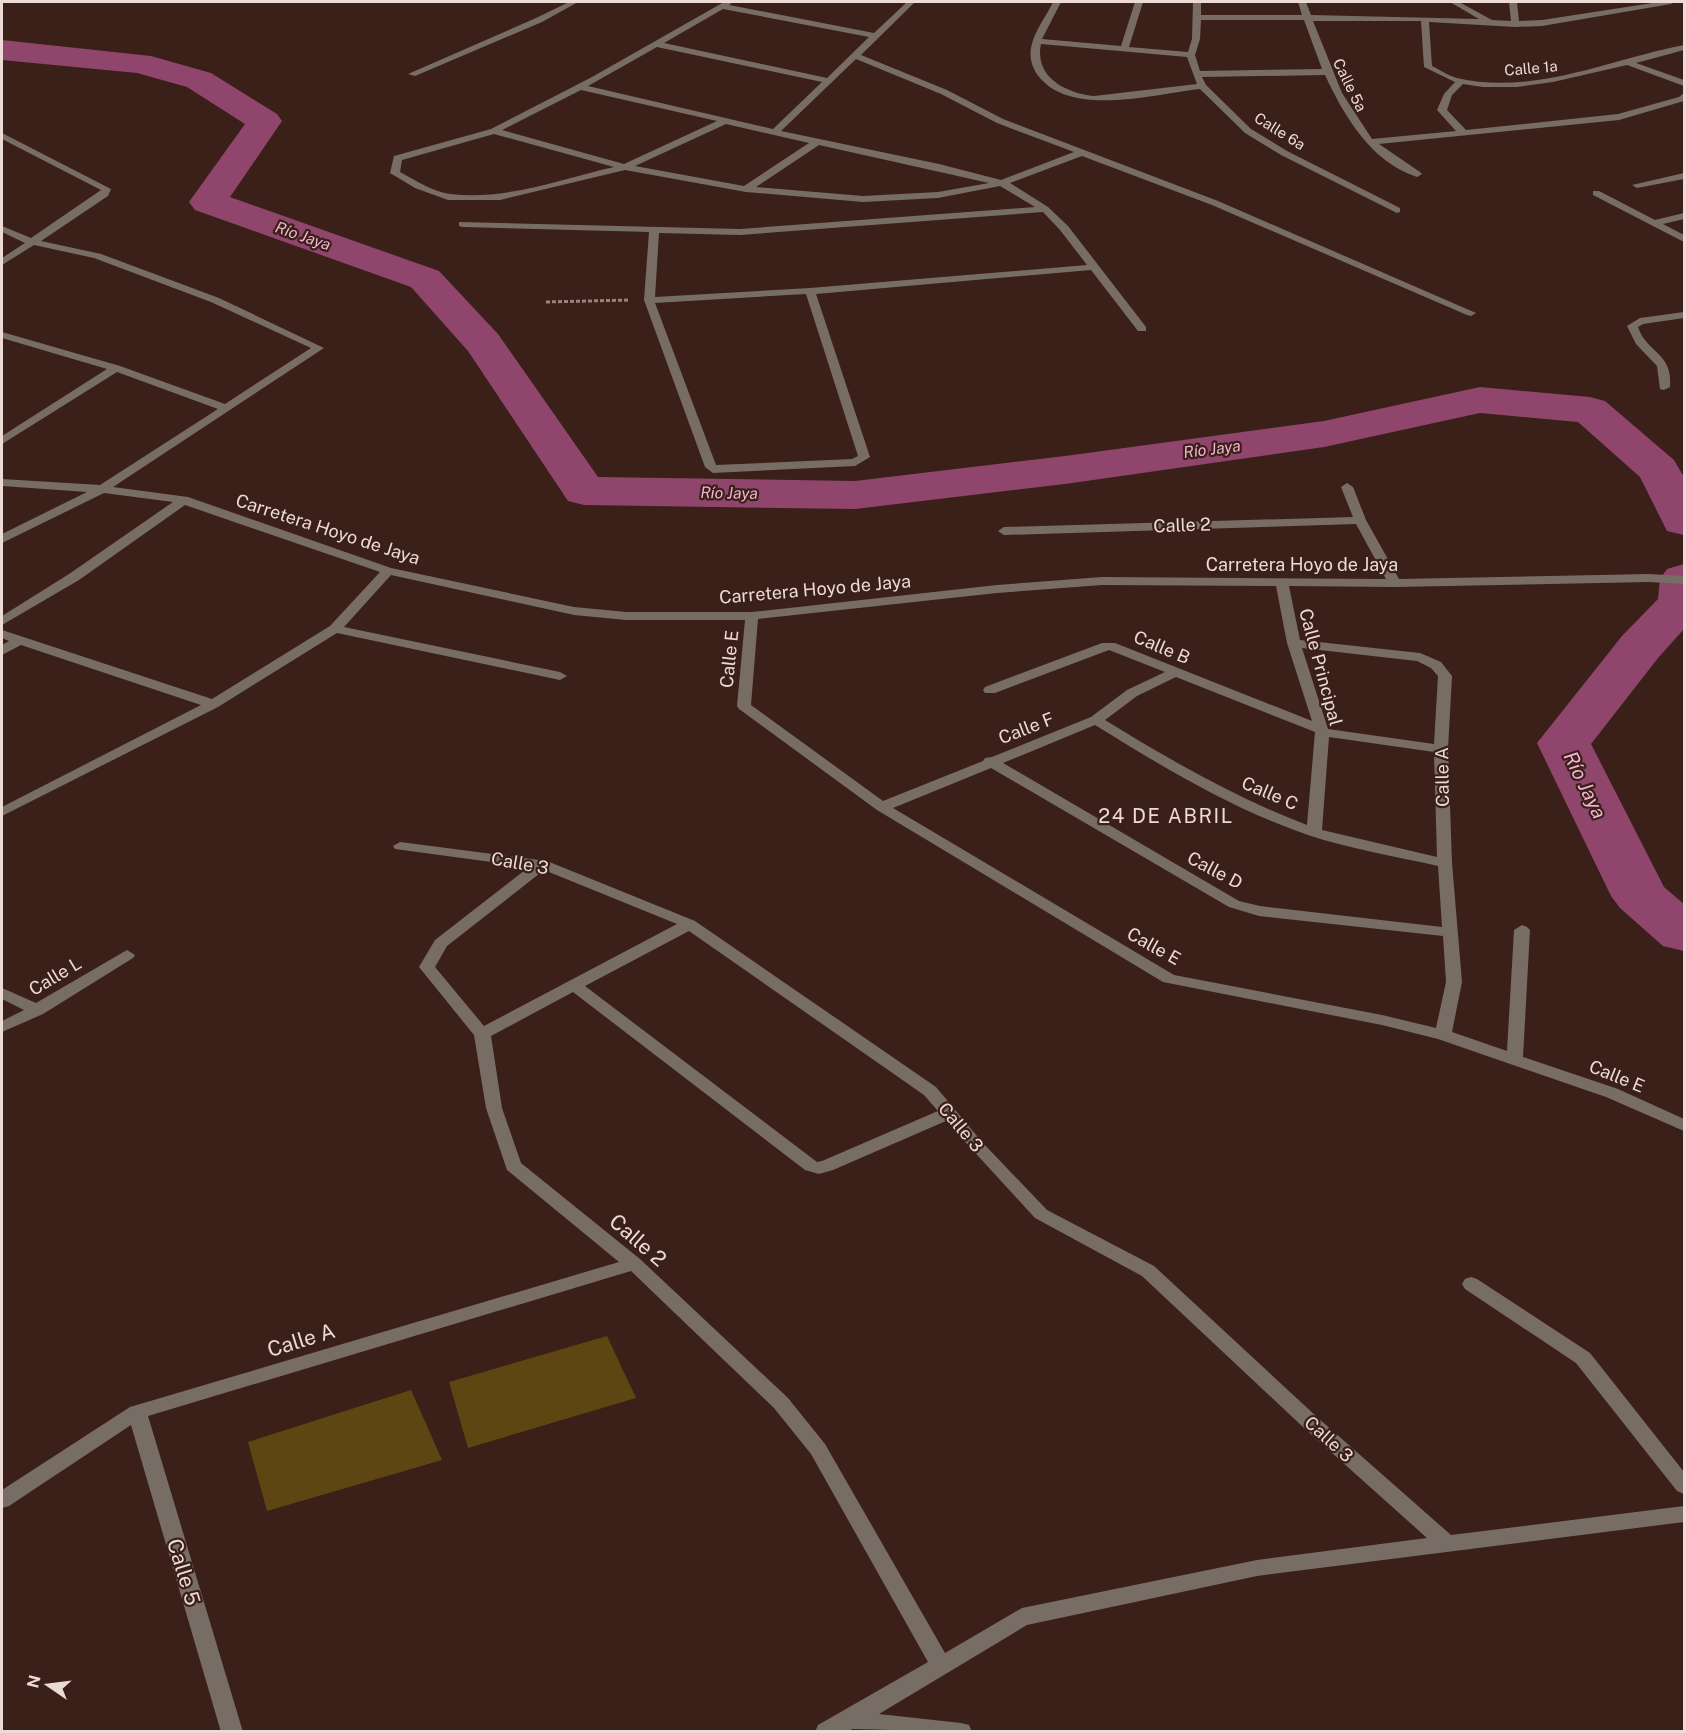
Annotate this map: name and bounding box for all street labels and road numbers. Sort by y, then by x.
street label: Calle 5a [1330,56,1370,114]
street label: Calle 1a [1504,57,1558,79]
street label: Calle 6a [1251,109,1309,153]
street label: Carretera Hoyo de Jaya [233,489,423,569]
street label: Calle 2 [1153,514,1211,536]
street label: Carretera Hoyo de Jaya [1206,554,1398,575]
street label: Carretera Hoyo de Jaya [718,570,912,608]
street label: Calle Principal [1295,606,1347,728]
street label: Calle B [1131,626,1193,668]
street label: Calle E [716,629,742,689]
street label: Calle F [995,708,1057,748]
street label: Calle A [1431,747,1453,807]
street label: Calle C [1239,772,1301,814]
street label: Calle D [1184,847,1246,893]
street label: Calle 3 [490,848,550,878]
street label: Calle E [1124,923,1184,969]
street label: Calle L [25,952,85,1000]
street label: Calle E [1586,1055,1648,1097]
street label: Calle 3 [934,1098,988,1156]
street label: Calle 2 [604,1209,672,1271]
street label: Calle A [264,1318,338,1362]
street label: Calle 3 [1300,1412,1358,1466]
street label: Calle 5 [162,1536,206,1608]

